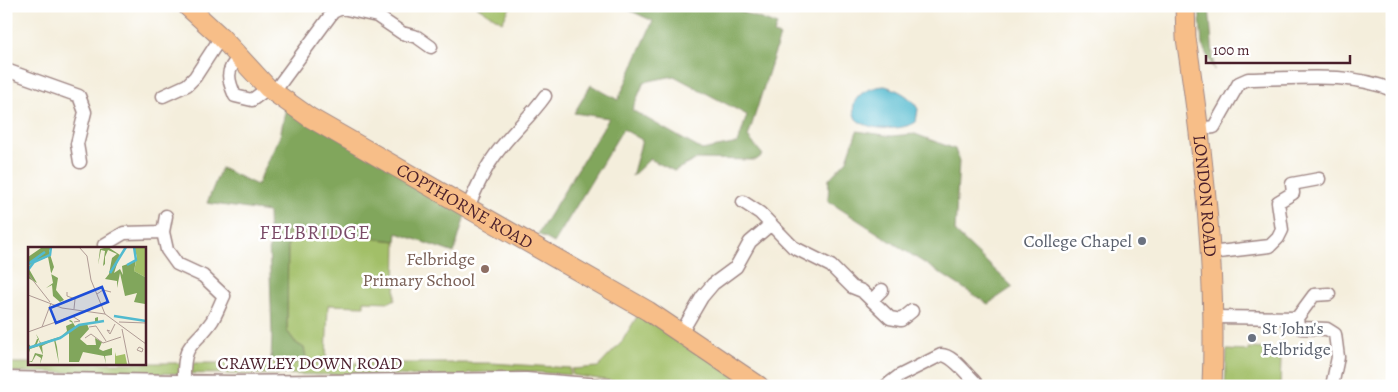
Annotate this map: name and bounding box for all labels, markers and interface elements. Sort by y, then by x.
scale bar [1206,32,1349,64]
text: 100 m [1213,40,1250,60]
street label: LONDON ROAD [1187,133,1223,258]
street label: COPTHORNE ROAD [392,158,537,255]
district label: FELBRIDGE [259,219,371,246]
place label: College Chapel [1024,229,1133,253]
marker: College Chapel [1136,235,1148,247]
inset map [28,247,145,364]
place label: Felbridge Primary School [362,247,476,292]
marker: Felbridge Primary School [479,263,491,275]
place label: St John's Felbridge [1262,316,1331,361]
marker: St John's Felbridge [1246,332,1258,344]
street label: CRAWLEY DOWN ROAD [217,351,403,375]

